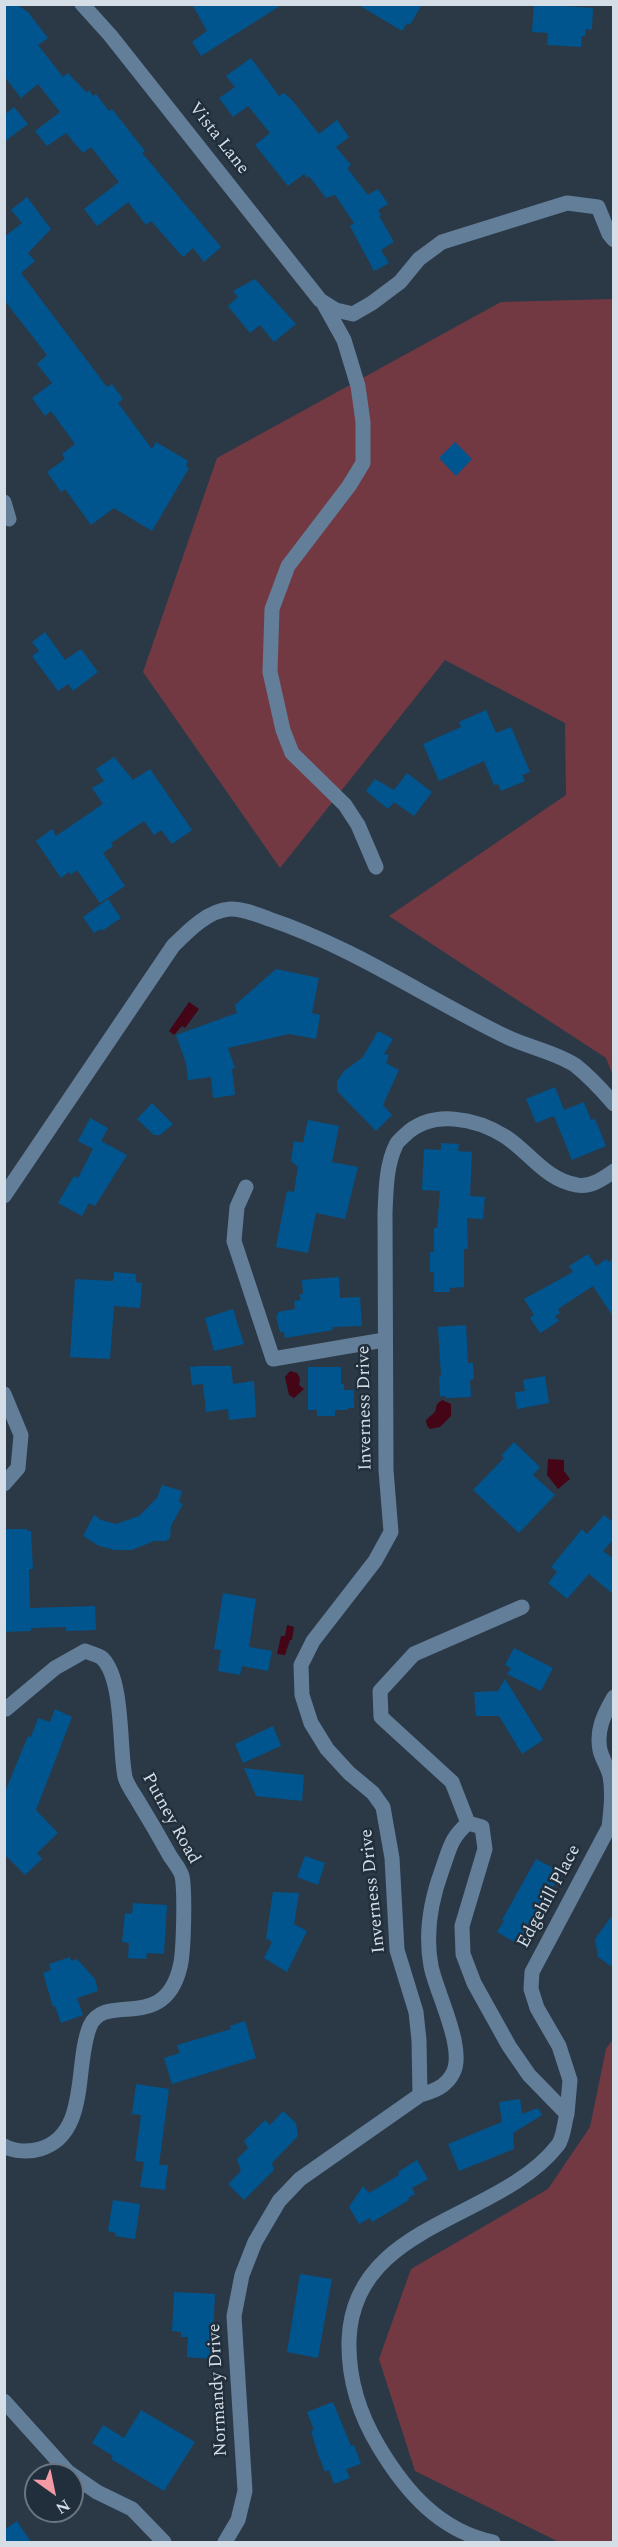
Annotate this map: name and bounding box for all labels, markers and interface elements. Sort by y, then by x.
street label: Vista Lane [183,99,253,179]
street label: Inverness Drive [354,1345,378,1471]
street label: Putney Road [136,1770,204,1868]
street label: Inverness Drive [357,1828,391,1954]
street label: Edgehill Place [514,1842,586,1952]
street label: Normandy Drive [205,2323,233,2457]
north arrow [24,2463,84,2523]
text: N [51,2493,75,2520]

